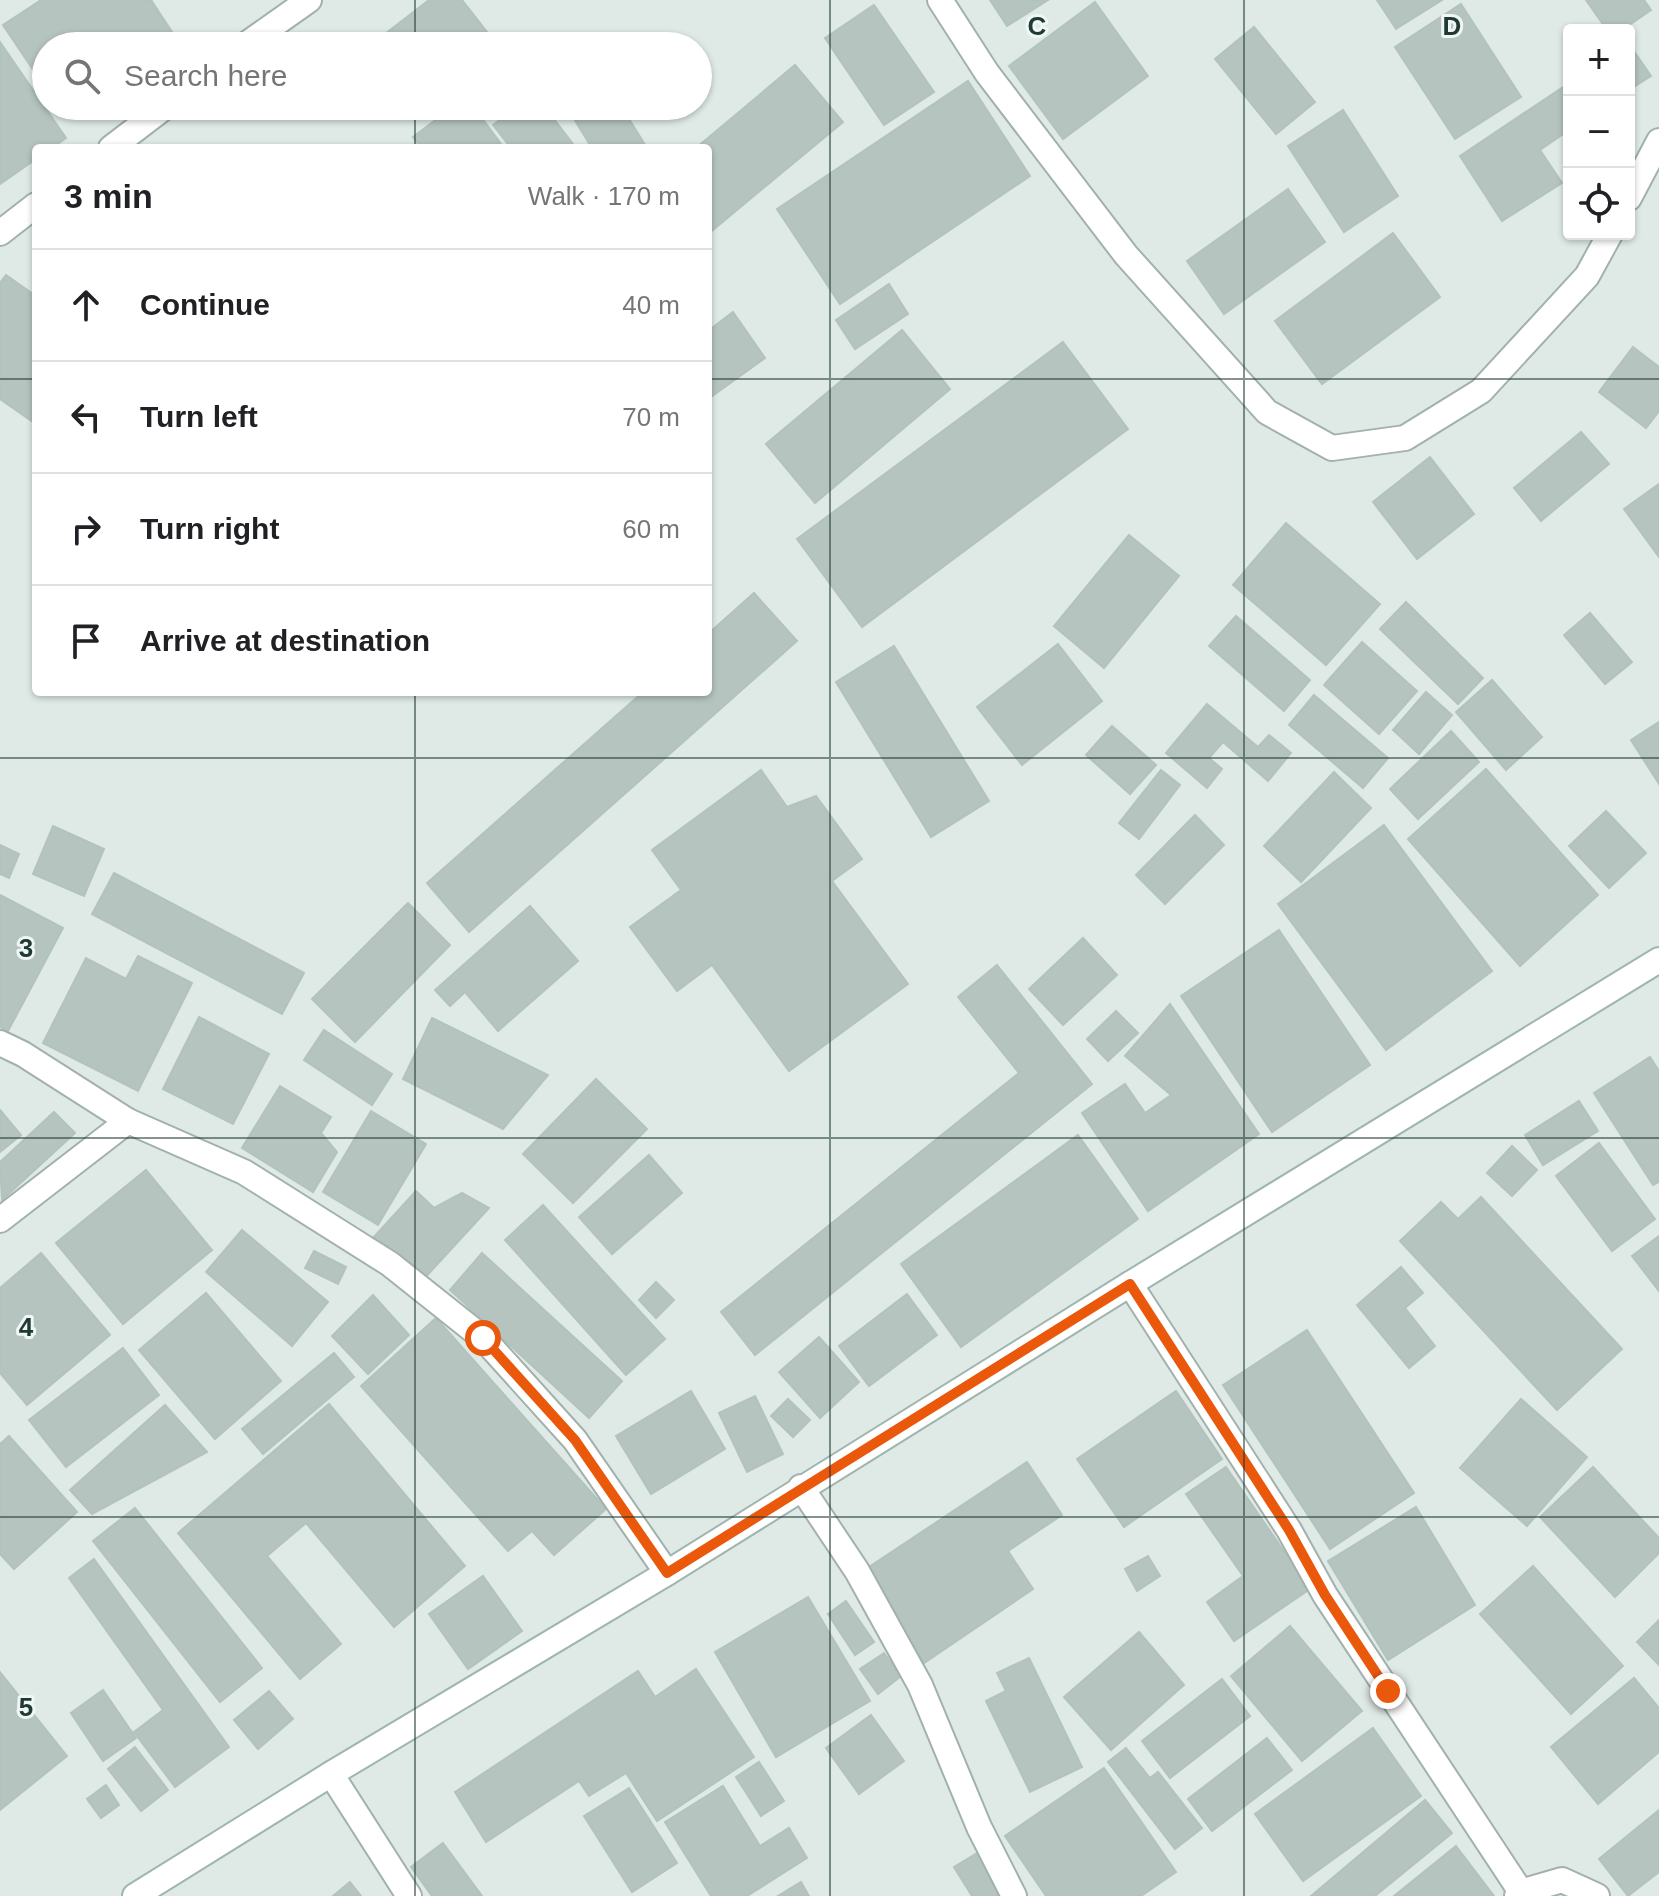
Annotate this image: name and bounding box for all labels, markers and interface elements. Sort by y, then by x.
text: C [1028,11,1047,41]
text: D [1443,11,1461,41]
map controls [1563,24,1635,240]
button: + [1563,24,1635,96]
search box [32,32,712,120]
icon: search [60,54,104,98]
text: Search here [124,59,287,92]
button: − [1563,96,1635,168]
button: locate [1563,168,1635,240]
text: 3 min [64,177,153,215]
text: Walk · 170 m [528,181,680,211]
icon: ahead [64,283,108,327]
text: Continue [140,288,270,321]
text: 40 m [622,290,680,320]
icon: left [64,395,108,439]
text: Turn left [140,400,258,433]
text: 70 m [622,402,680,432]
icon: right [64,507,108,551]
text: Turn right [140,512,279,545]
text: 60 m [622,514,680,544]
icon: arrive [64,619,108,663]
text: Arrive at destination [140,624,430,657]
text: 3 [19,933,33,963]
text: 4 [19,1312,34,1342]
route start [465,1320,501,1356]
route end [1370,1673,1406,1709]
text: 5 [19,1692,33,1722]

